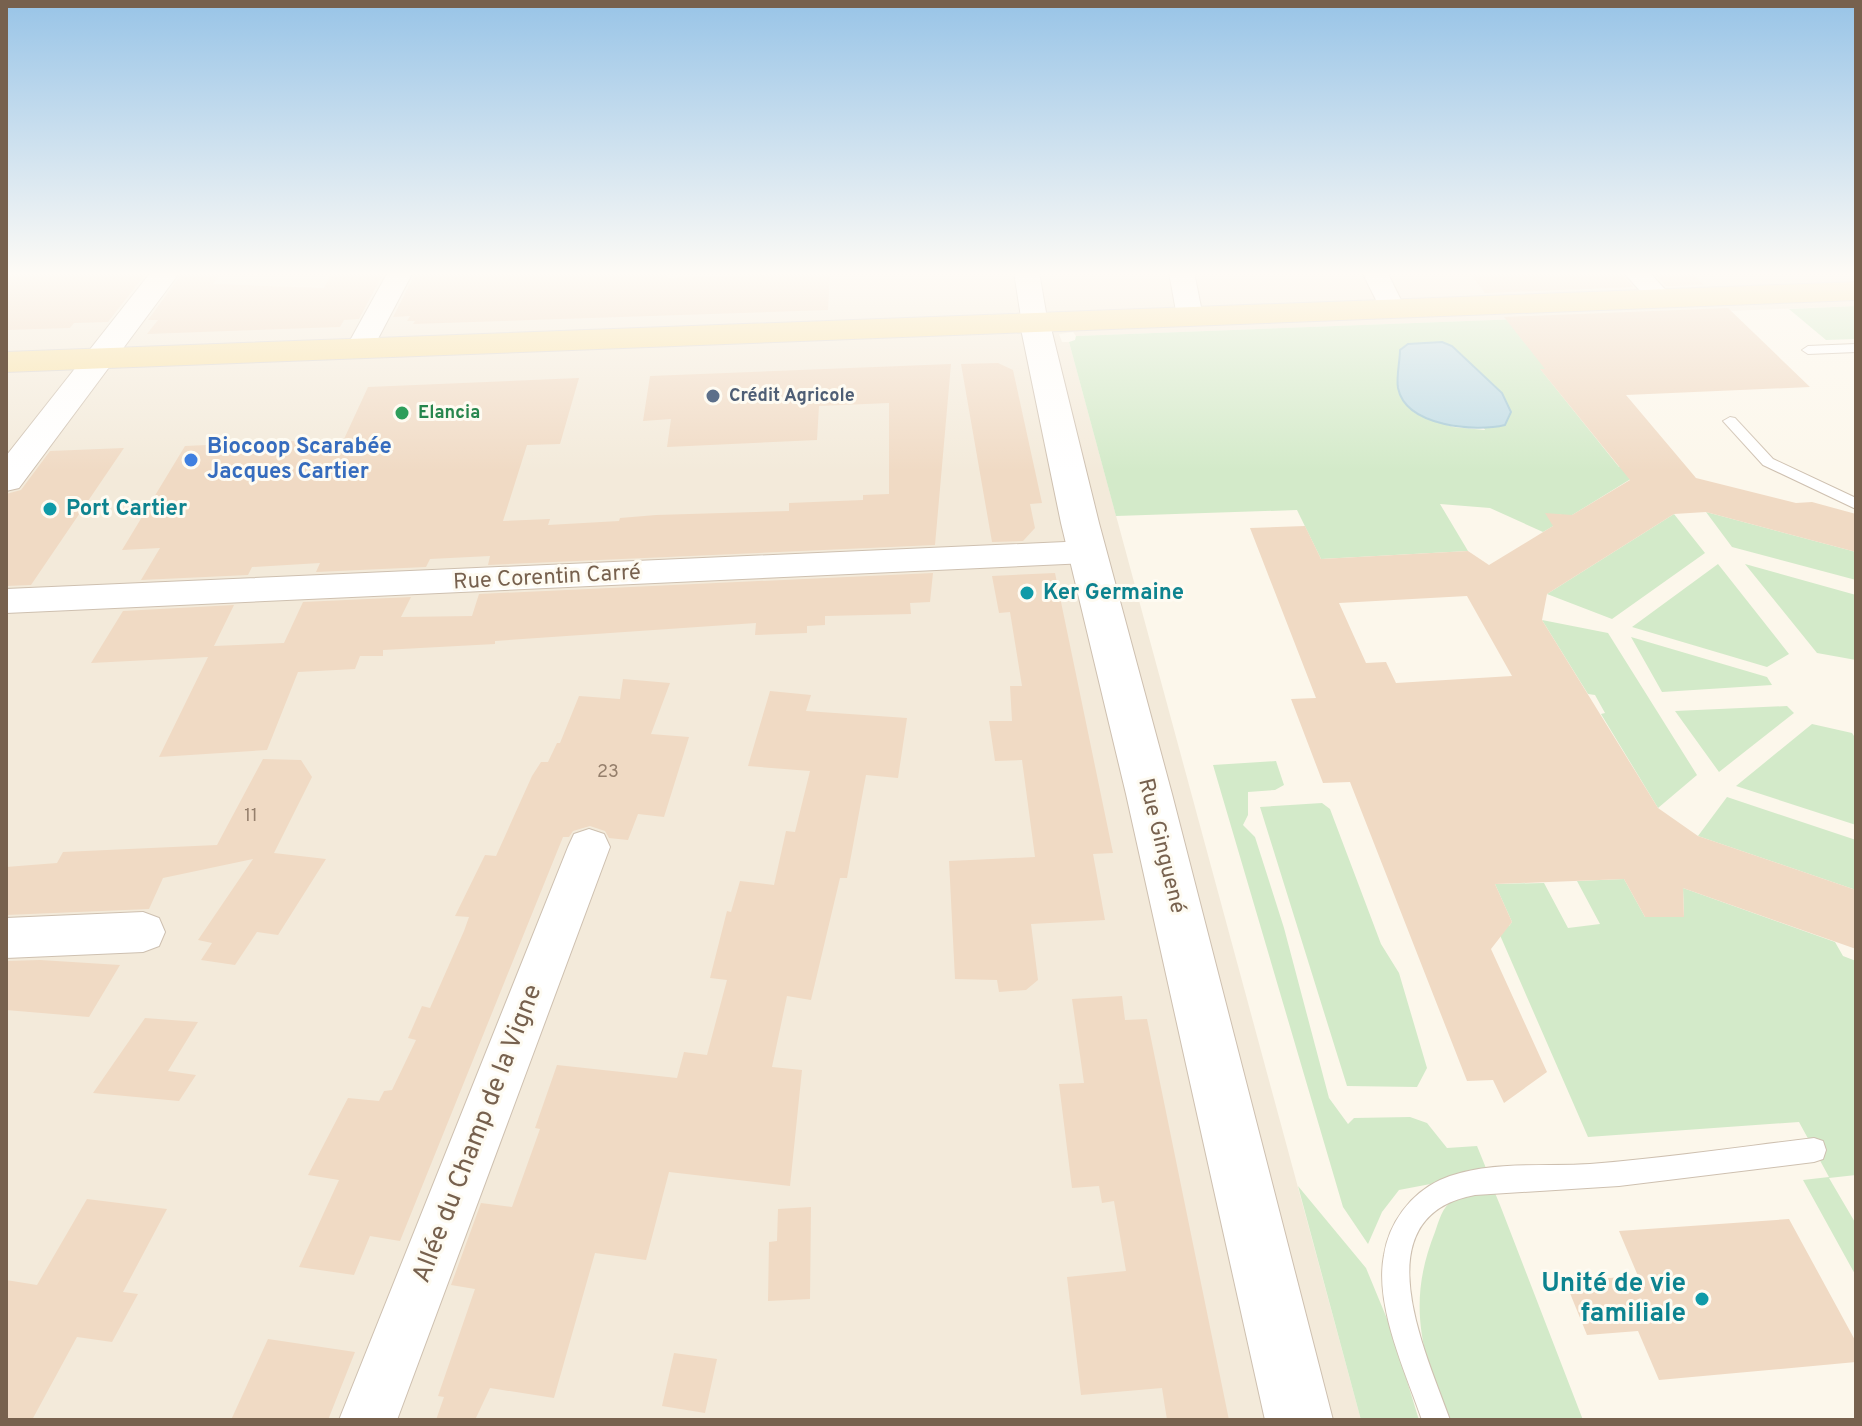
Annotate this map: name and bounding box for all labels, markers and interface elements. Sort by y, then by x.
place label: Crédit Agricole [729,385,855,408]
marker: Crédit Agricole [704,387,722,405]
place label: Elancia [418,402,480,425]
marker: Elancia [393,404,411,422]
place label: Biocoop Scarabée Jacques Cartier [207,434,392,486]
marker: Biocoop Scarabée Jacques Cartier [182,451,200,469]
place label: Port Cartier [66,496,187,523]
marker: Port Cartier [41,500,59,518]
street label: Rue Corentin Carré [453,560,641,596]
place label: Ker Germaine [1043,580,1184,607]
marker: Ker Germaine [1018,584,1036,602]
house number: 23 [597,761,619,784]
street label: Rue Ginguené [1131,776,1191,916]
house number: 11 [244,805,258,828]
street label: Allée du Champ de la Vigne [406,980,550,1288]
place label: Unité de vie familiale [1541,1268,1686,1331]
marker: Unité de vie familiale [1693,1290,1711,1308]

